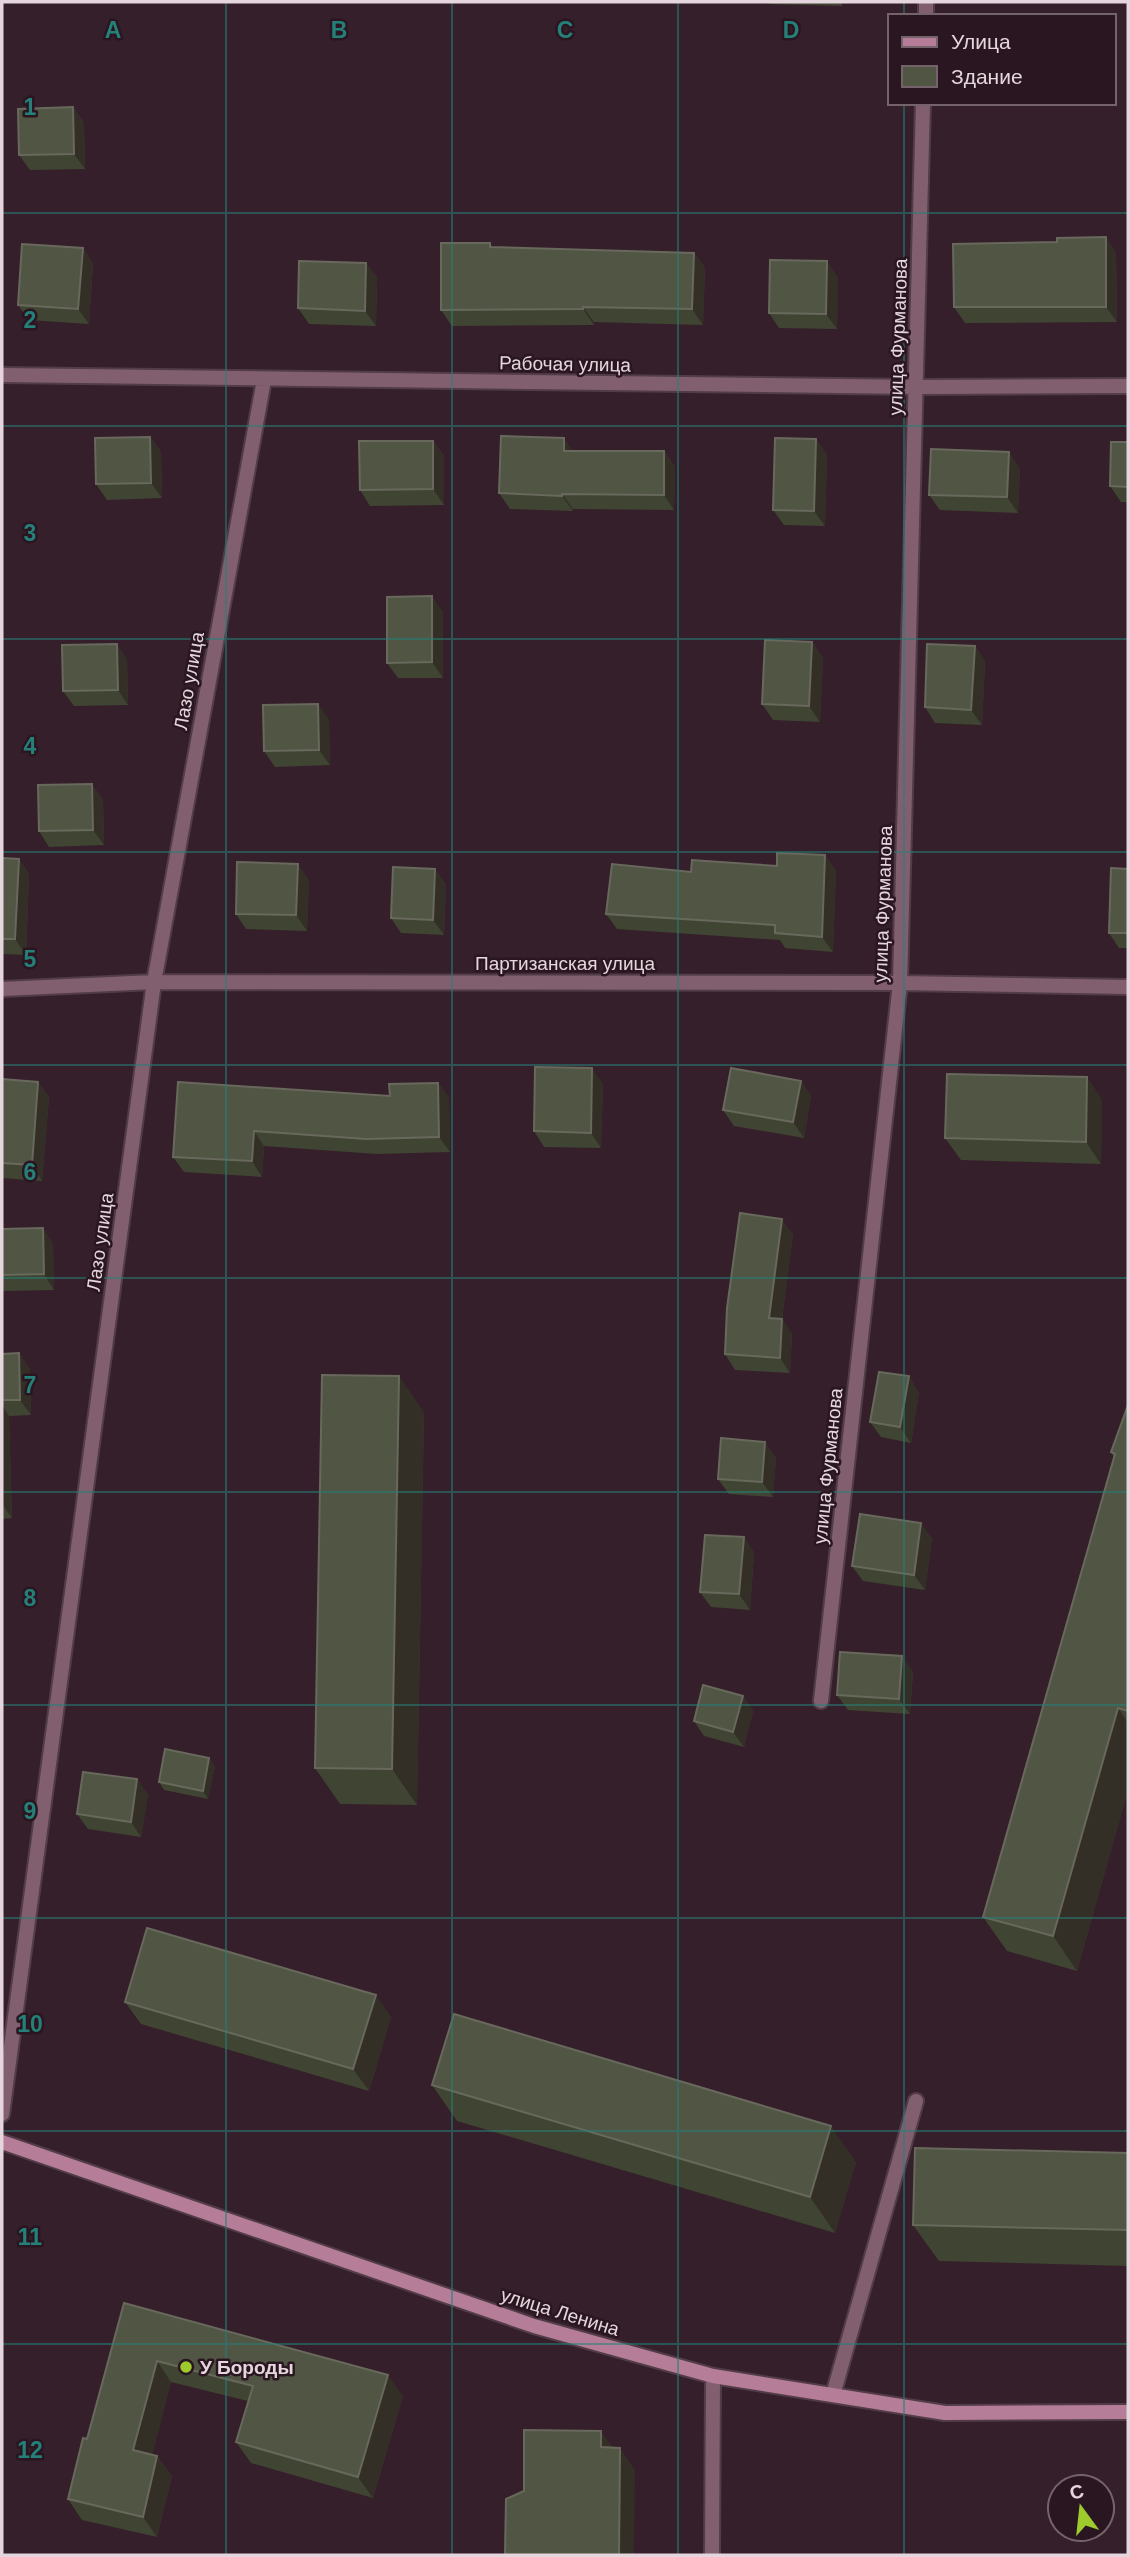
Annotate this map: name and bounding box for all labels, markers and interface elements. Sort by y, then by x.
legend [888,14,1116,105]
text: A [105,17,121,43]
text: B [331,17,347,43]
text: C [557,17,573,43]
text: D [783,17,799,43]
text: Улица [951,30,1011,53]
text: Здание [951,65,1023,88]
text: 1 [24,94,37,120]
street label: улица Фурманова [885,258,911,416]
text: 2 [24,307,36,333]
street label: Рабочая улица [499,352,632,376]
text: 3 [24,520,36,546]
street label: Лазо улица [170,630,208,732]
text: 4 [24,733,37,759]
street label: улица Фурманова [870,825,896,983]
text: 5 [24,946,37,972]
street label: Партизанская улица [475,953,655,974]
text: 6 [24,1159,36,1185]
street label: Лазо улица [83,1191,117,1293]
text: 7 [24,1372,36,1398]
street label: улица Фурманова [809,1386,847,1545]
text: 8 [24,1585,37,1611]
text: 9 [24,1798,36,1824]
text: 10 [17,2011,43,2037]
text: 11 [18,2224,42,2250]
street label: улица Ленина [498,2284,622,2340]
place label: У Бороды [200,2357,294,2378]
marker: У Бороды [178,2359,194,2375]
text: 12 [17,2437,43,2463]
north arrow [1046,2473,1116,2543]
text: С [1067,2480,1086,2504]

